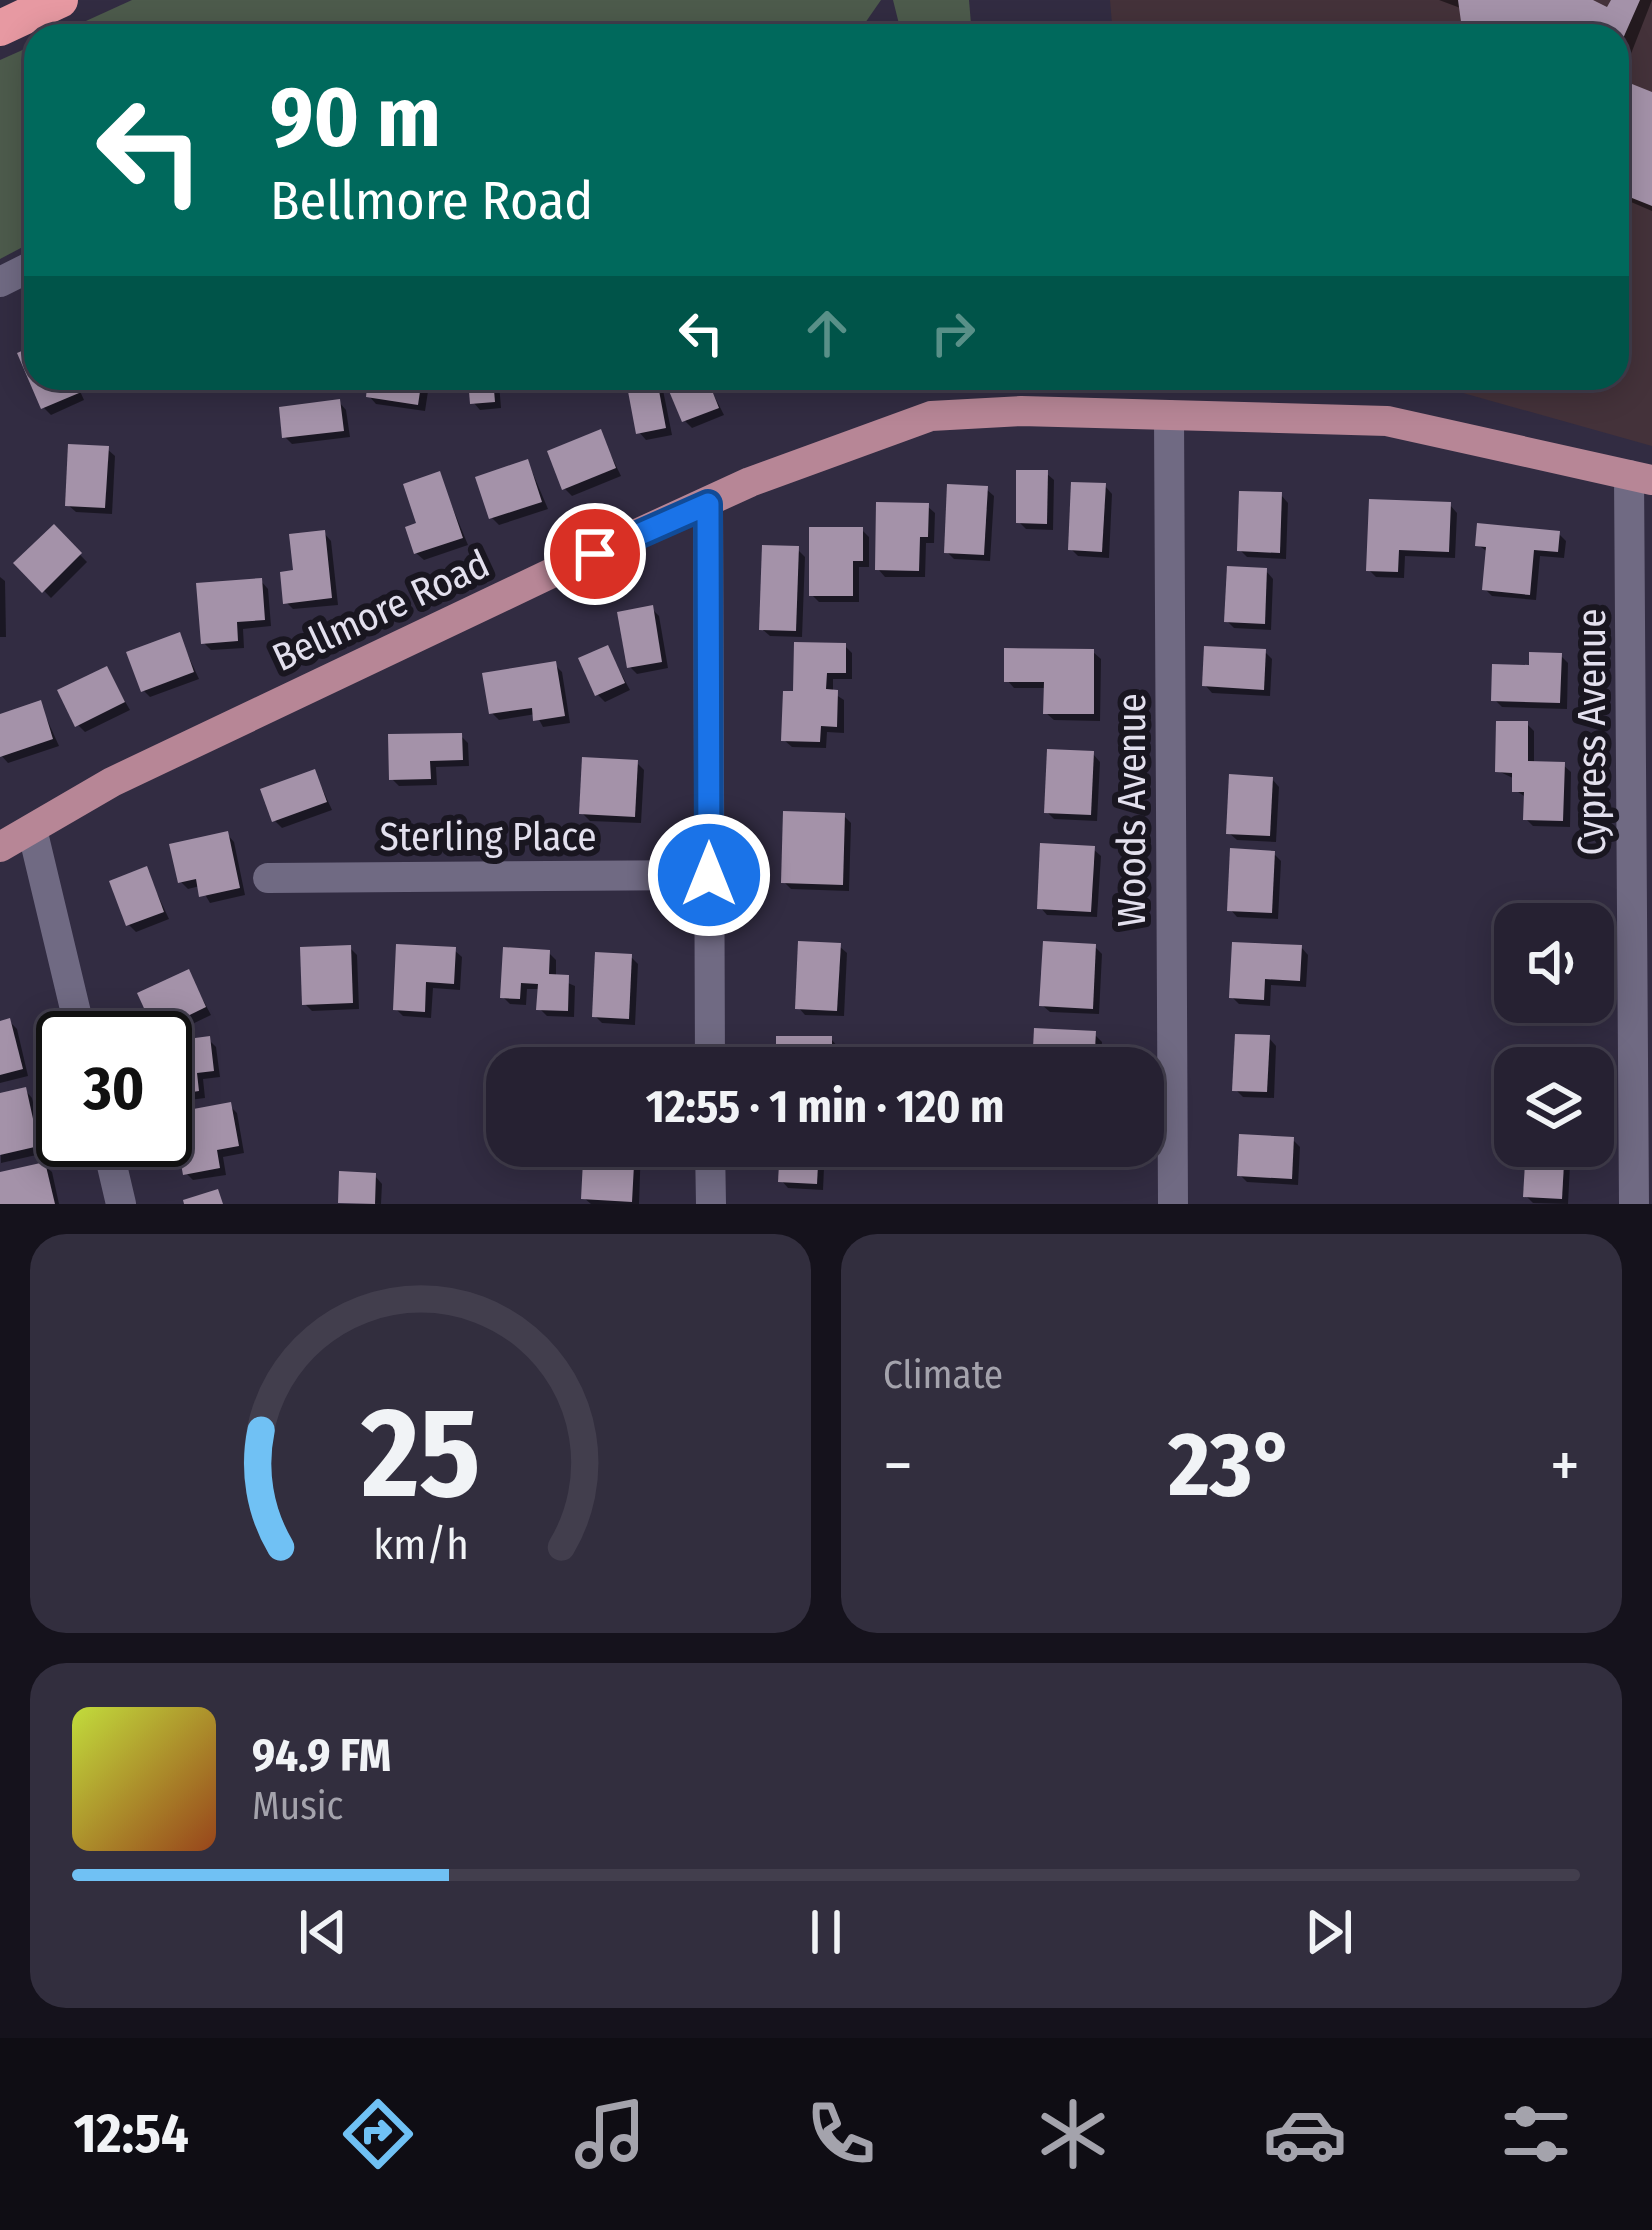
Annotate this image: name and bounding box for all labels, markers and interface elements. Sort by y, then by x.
text: 90 m [270,67,441,168]
icon: left [72,72,228,228]
text: Bellmore Road [270,169,593,233]
icon: left [668,300,734,366]
icon: ahead [794,300,860,366]
icon: right [920,300,986,366]
pin [544,503,646,605]
icon: arrive [562,521,628,587]
street label: Bellmore Road [265,541,497,681]
street label: Cypress Avenue [1569,608,1615,856]
street label: Woods Avenue [1109,693,1155,927]
position arrow [646,812,772,938]
street label: Sterling Place [380,814,597,860]
map controls [1494,903,1614,1167]
button: sound [1494,903,1614,1023]
speed limit sign: 30 [36,1011,192,1167]
button: layers [1494,1047,1614,1167]
text: 12:55 · 1 min · 120 m [646,1080,1004,1134]
text: Climate [883,1352,1003,1398]
text: 25 [360,1379,480,1529]
text: 23° [1168,1411,1295,1519]
text: − [883,1426,913,1505]
text: + [1550,1426,1580,1505]
text: km/h [373,1518,468,1569]
text: 94.9 FM [252,1729,391,1783]
text: Music [252,1783,343,1829]
icon: previous [290,1899,356,1965]
icon: pause [793,1899,859,1965]
icon: next [1296,1899,1362,1965]
icon: directions [336,2092,420,2176]
icon: music [568,2092,652,2176]
icon: phone [799,2092,883,2176]
icon: climate [1031,2092,1115,2176]
icon: car [1263,2092,1347,2176]
icon: filters [1494,2092,1578,2176]
text: 12:54 [74,2102,189,2166]

